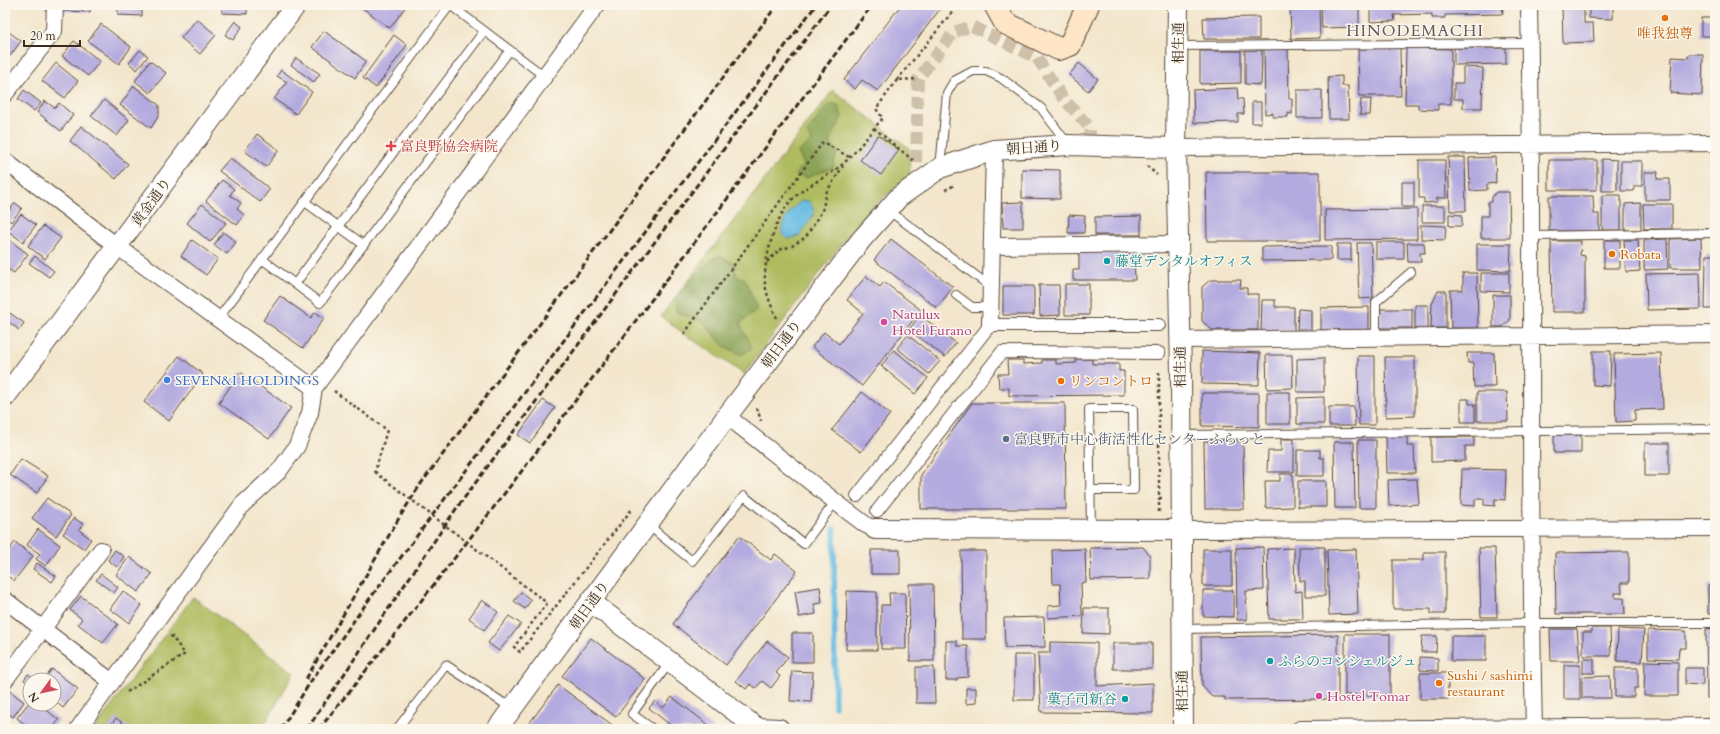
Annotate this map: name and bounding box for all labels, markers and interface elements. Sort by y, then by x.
marker: 唯我独尊 [1660,13,1670,23]
district label: HINODEMACHI [1346,20,1484,42]
scale bar [24,22,80,48]
street label: 相生通 [1169,22,1188,64]
place label: 唯我独尊 [1637,24,1693,43]
text: 20 m [30,28,57,44]
street label: 朝日通り [1005,136,1063,159]
place label: 富良野協会病院 [400,137,498,156]
marker: 富良野協会病院 [385,140,397,152]
street label: 黄金通り [127,174,176,231]
place label: Robata [1620,245,1661,264]
marker: Robata [1607,249,1617,259]
place label: 藤堂デンタルオフィス [1115,252,1253,271]
marker: 藤堂デンタルオフィス [1102,256,1112,266]
place label: Natulux Hotel Furano [892,305,972,340]
street label: 朝日通り [757,316,806,372]
marker: Natulux Hotel Furano [879,317,889,327]
street label: 相生通 [1171,346,1190,388]
place label: SEVEN&I HOLDINGS [175,371,319,390]
place label: リンコントロ [1069,372,1153,391]
marker: SEVEN&I HOLDINGS [162,375,172,385]
marker: リンコントロ [1056,376,1066,386]
place label: 富良野市中心街活性化センターふらっと [1014,430,1265,449]
marker: 富良野市中心街活性化センターふらっと [1001,434,1011,444]
street label: 朝日通り [565,577,614,634]
place label: ふらのコンシェルジュ [1278,652,1417,671]
marker: ふらのコンシェルジュ [1265,656,1275,666]
place label: Sushi / sashimi restaurant [1447,666,1533,701]
street label: 相生通 [1173,670,1192,712]
north arrow [22,672,62,712]
marker: Sushi / sashimi restaurant [1434,678,1444,688]
place label: Hostel Tomar [1327,687,1411,706]
text: N [25,689,43,705]
place label: 菓子司新谷 [1047,690,1117,709]
marker: Hostel Tomar [1314,691,1324,701]
marker: 菓子司新谷 [1120,694,1130,704]

